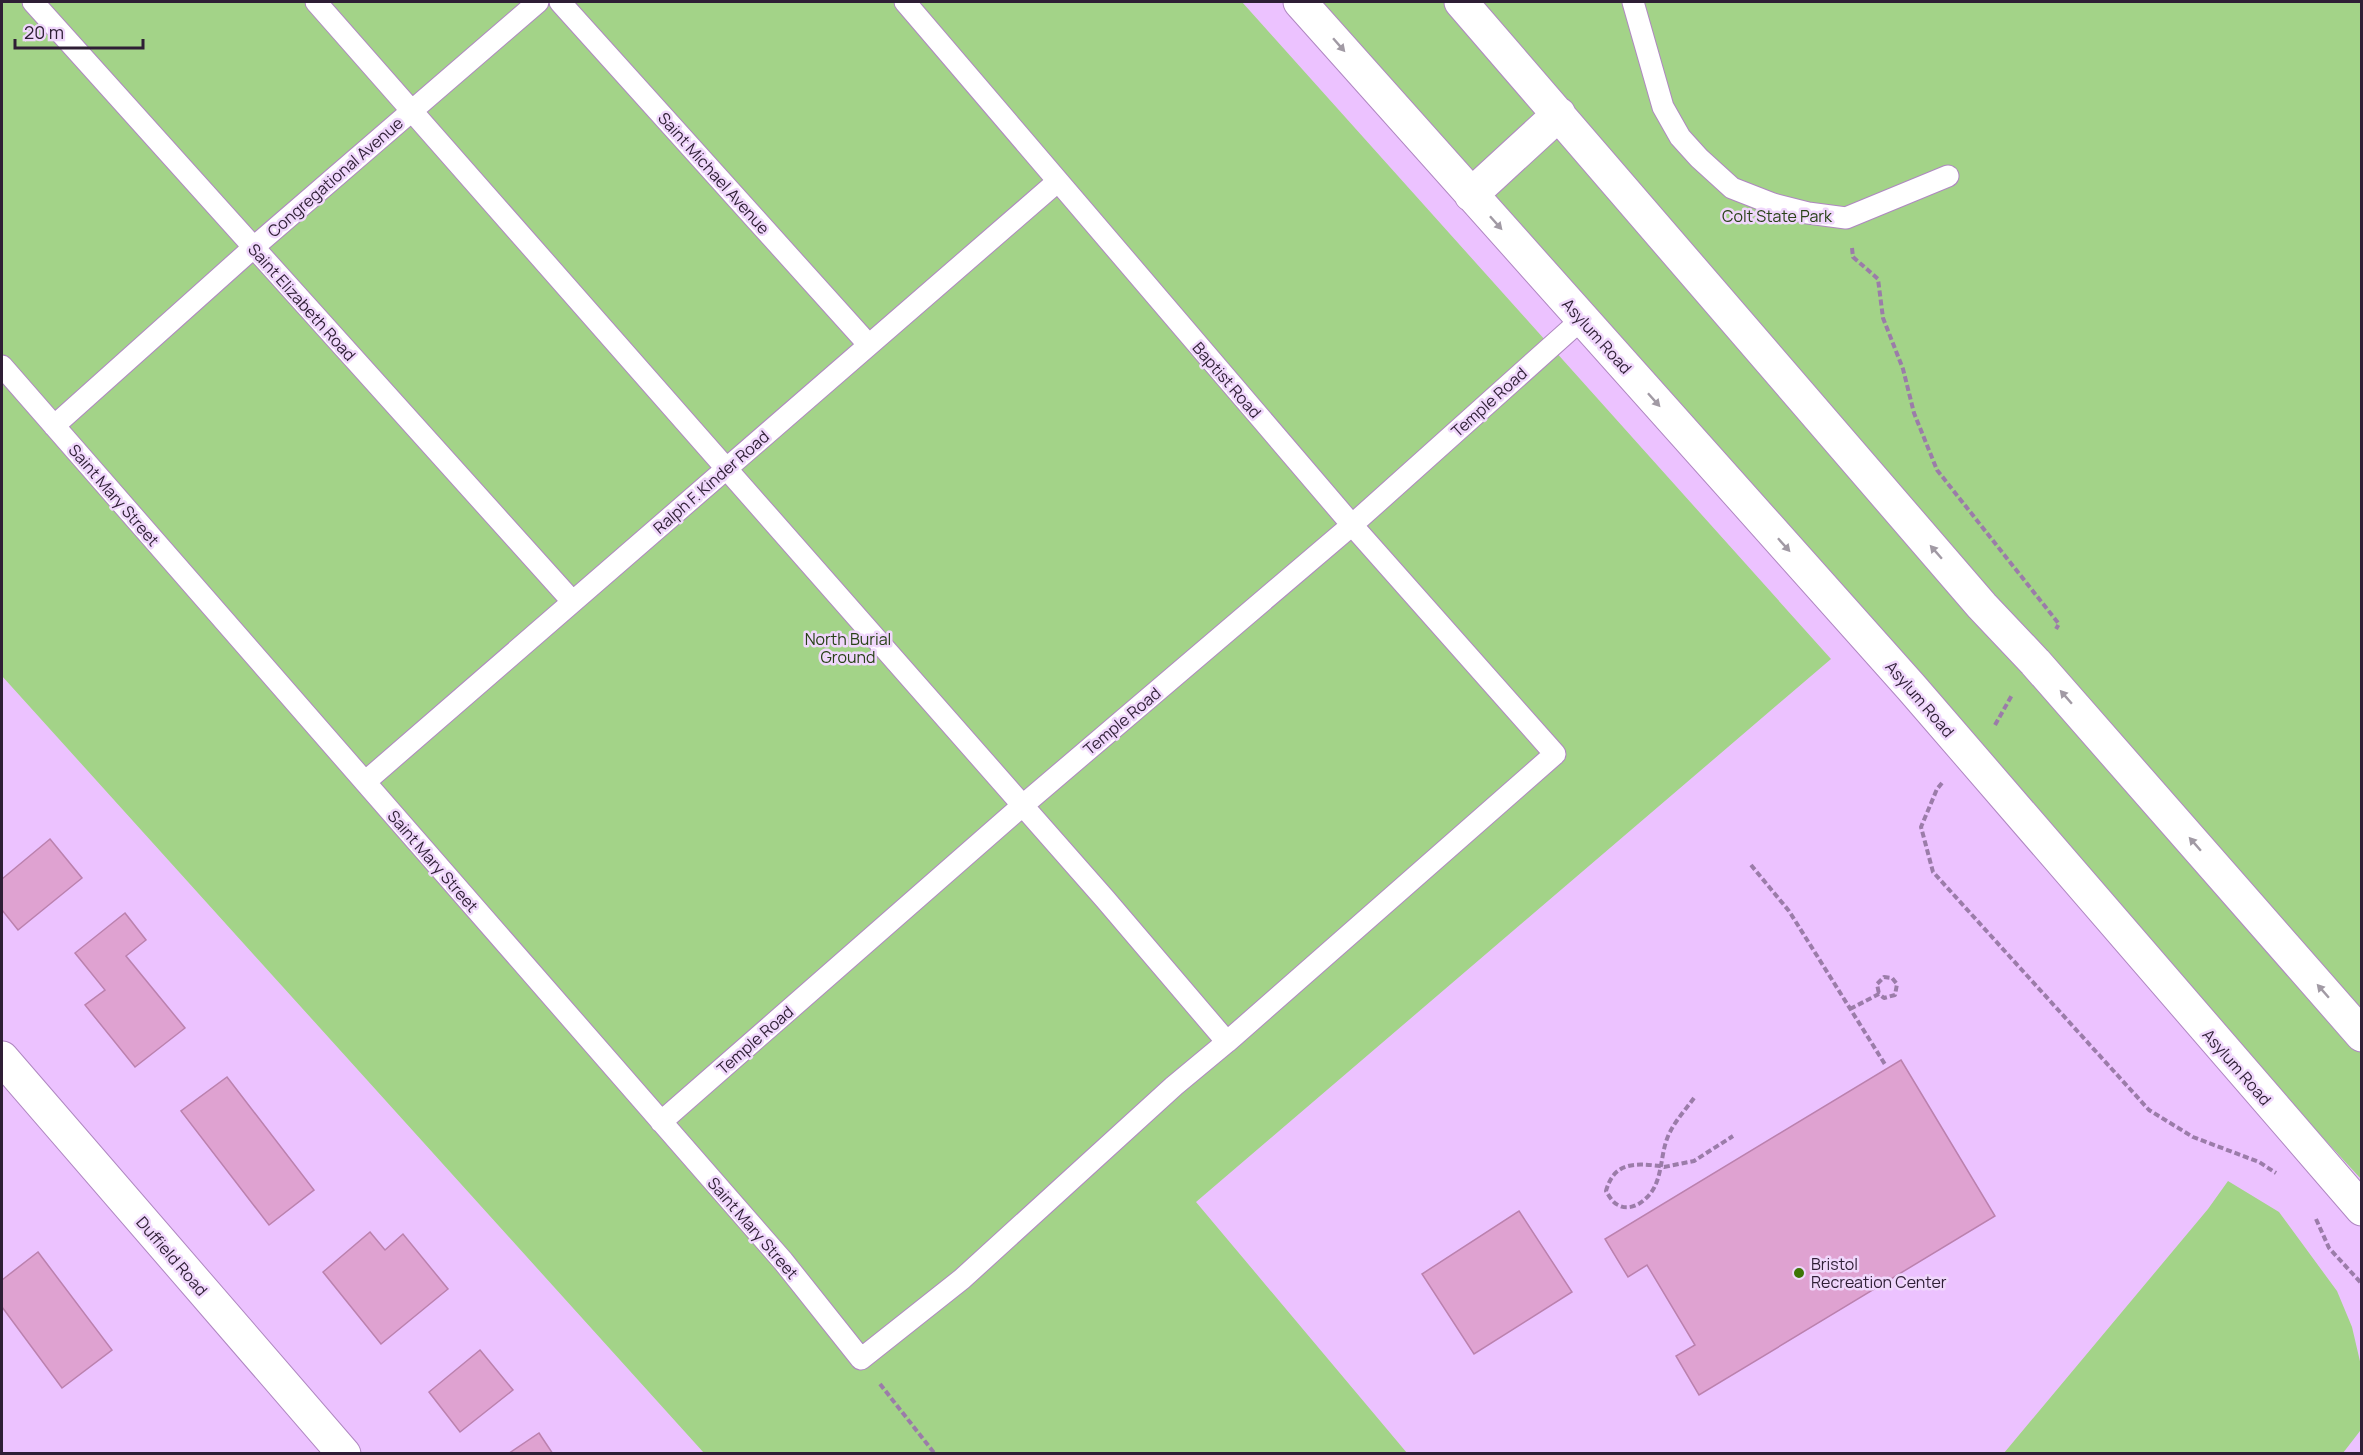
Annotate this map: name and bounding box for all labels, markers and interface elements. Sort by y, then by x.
scale bar [15,12,142,50]
text: 20 m [24,20,64,44]
one-way arrow [1332,38,1346,53]
street label: Saint Michael Avenue [653,107,775,239]
street label: Congregational Avenue [263,112,407,242]
park label: Colt State Park [1722,205,1833,227]
one-way arrow [1489,215,1502,230]
street label: Saint Elizabeth Road [243,239,361,365]
street label: Asylum Road [1557,293,1637,379]
street label: Baptist Road [1188,337,1266,423]
street label: Temple Road [1446,362,1532,442]
one-way arrow [1647,392,1661,407]
street label: Ralph F. Kinder Road [648,426,774,538]
street label: Saint Mary Street [64,439,164,551]
one-way arrow [1777,537,1790,552]
one-way arrow [1930,545,1943,560]
park label: North Burial Ground [805,628,891,668]
street label: Asylum Road [1881,656,1959,742]
street label: Temple Road [1079,682,1165,760]
one-way arrow [2060,690,2073,705]
street label: Saint Mary Street [383,805,483,917]
one-way arrow [2188,836,2202,851]
one-way arrow [2317,984,2330,999]
street label: Temple Road [712,1001,798,1079]
street label: Asylum Road [2198,1024,2276,1110]
street label: Saint Mary Street [703,1172,803,1284]
street label: Duffield Road [131,1212,213,1300]
place label: Bristol Recreation Center [1811,1253,1947,1293]
marker: Bristol Recreation Center [1792,1266,1806,1280]

